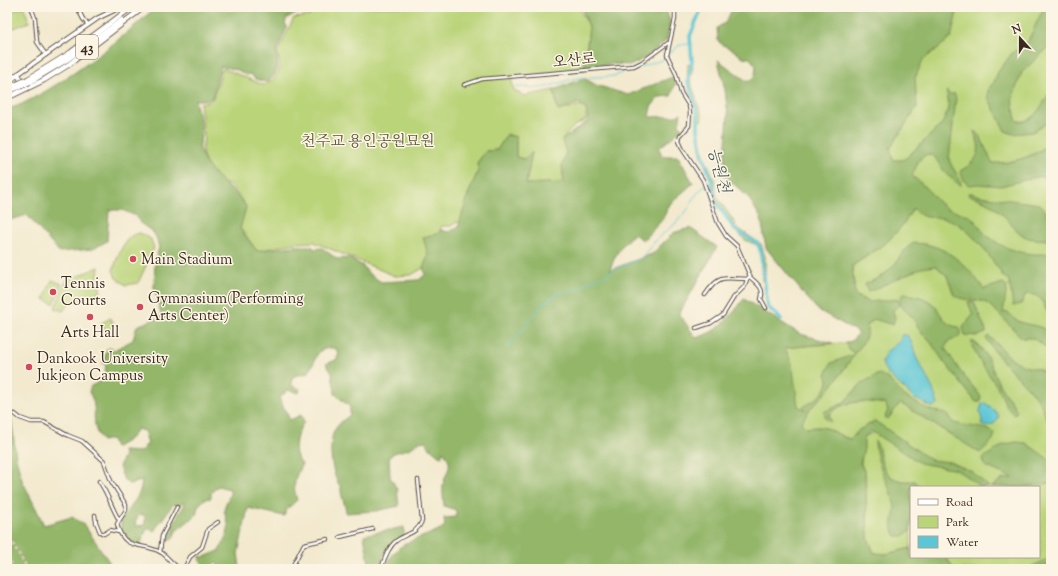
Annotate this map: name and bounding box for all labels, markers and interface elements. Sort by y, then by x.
north arrow [1000,18,1040,58]
text: N [1009,20,1024,39]
road number: 43 [76,35,98,59]
street label: 오산로 [551,49,597,74]
park label: 천주교 용인공원묘원 [301,132,435,153]
water label: 능원천 [700,145,735,198]
place label: Main Stadium [141,250,233,271]
marker: Main Stadium [128,254,138,264]
place label: Tennis Courts [61,274,106,312]
marker: Tennis Courts [48,287,58,297]
place label: Gymnasium(Performing Arts Center) [148,289,304,327]
marker: Gymnasium(Performing Arts Center) [135,302,145,312]
marker: Arts Hall [85,312,95,322]
place label: Arts Hall [61,323,119,344]
place label: Dankook University Jukjeon Campus [36,349,169,387]
marker: Dankook University Jukjeon Campus [24,362,34,372]
legend [910,486,1040,558]
text: Road [946,494,973,512]
text: Park [946,514,969,532]
text: Water [946,534,979,552]

